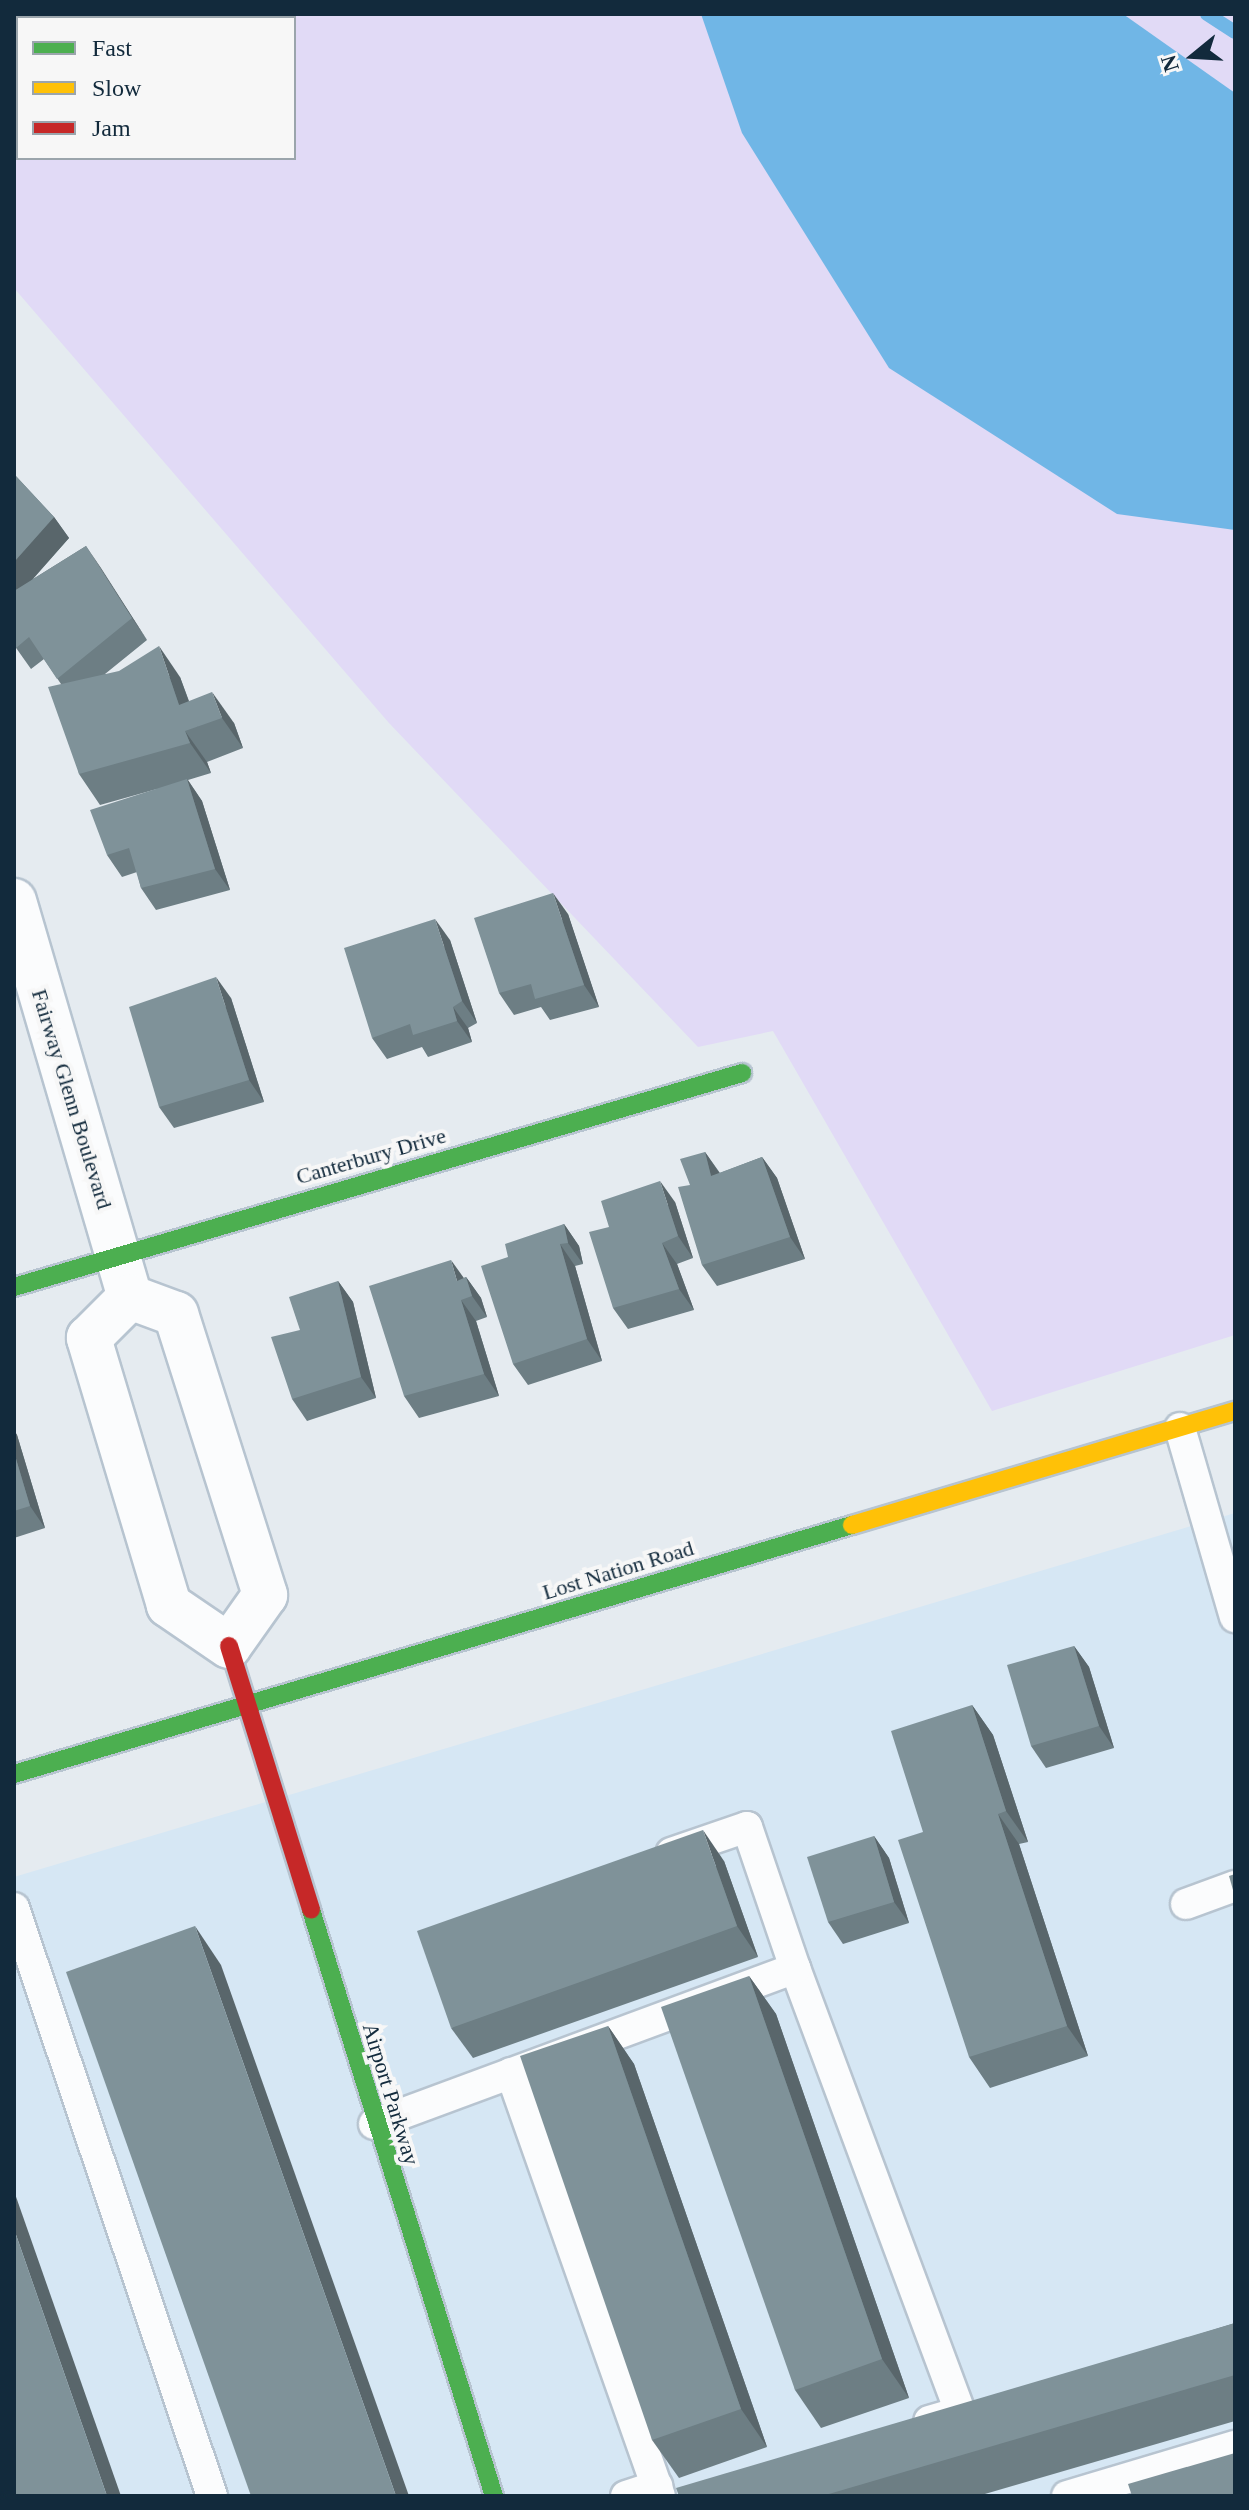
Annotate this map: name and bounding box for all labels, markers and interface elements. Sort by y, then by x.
legend [16,16,296,160]
north arrow [1153,16,1233,96]
text: Fast [92,35,132,61]
text: N [1155,52,1184,75]
text: Slow [92,75,141,101]
text: Jam [92,115,131,141]
street label: Fairway Glenn Boulevard [26,986,118,1212]
street label: Canterbury Drive [293,1122,449,1190]
street label: Lost Nation Road [539,1535,697,1605]
street label: Airport Parkway [357,2020,425,2168]

